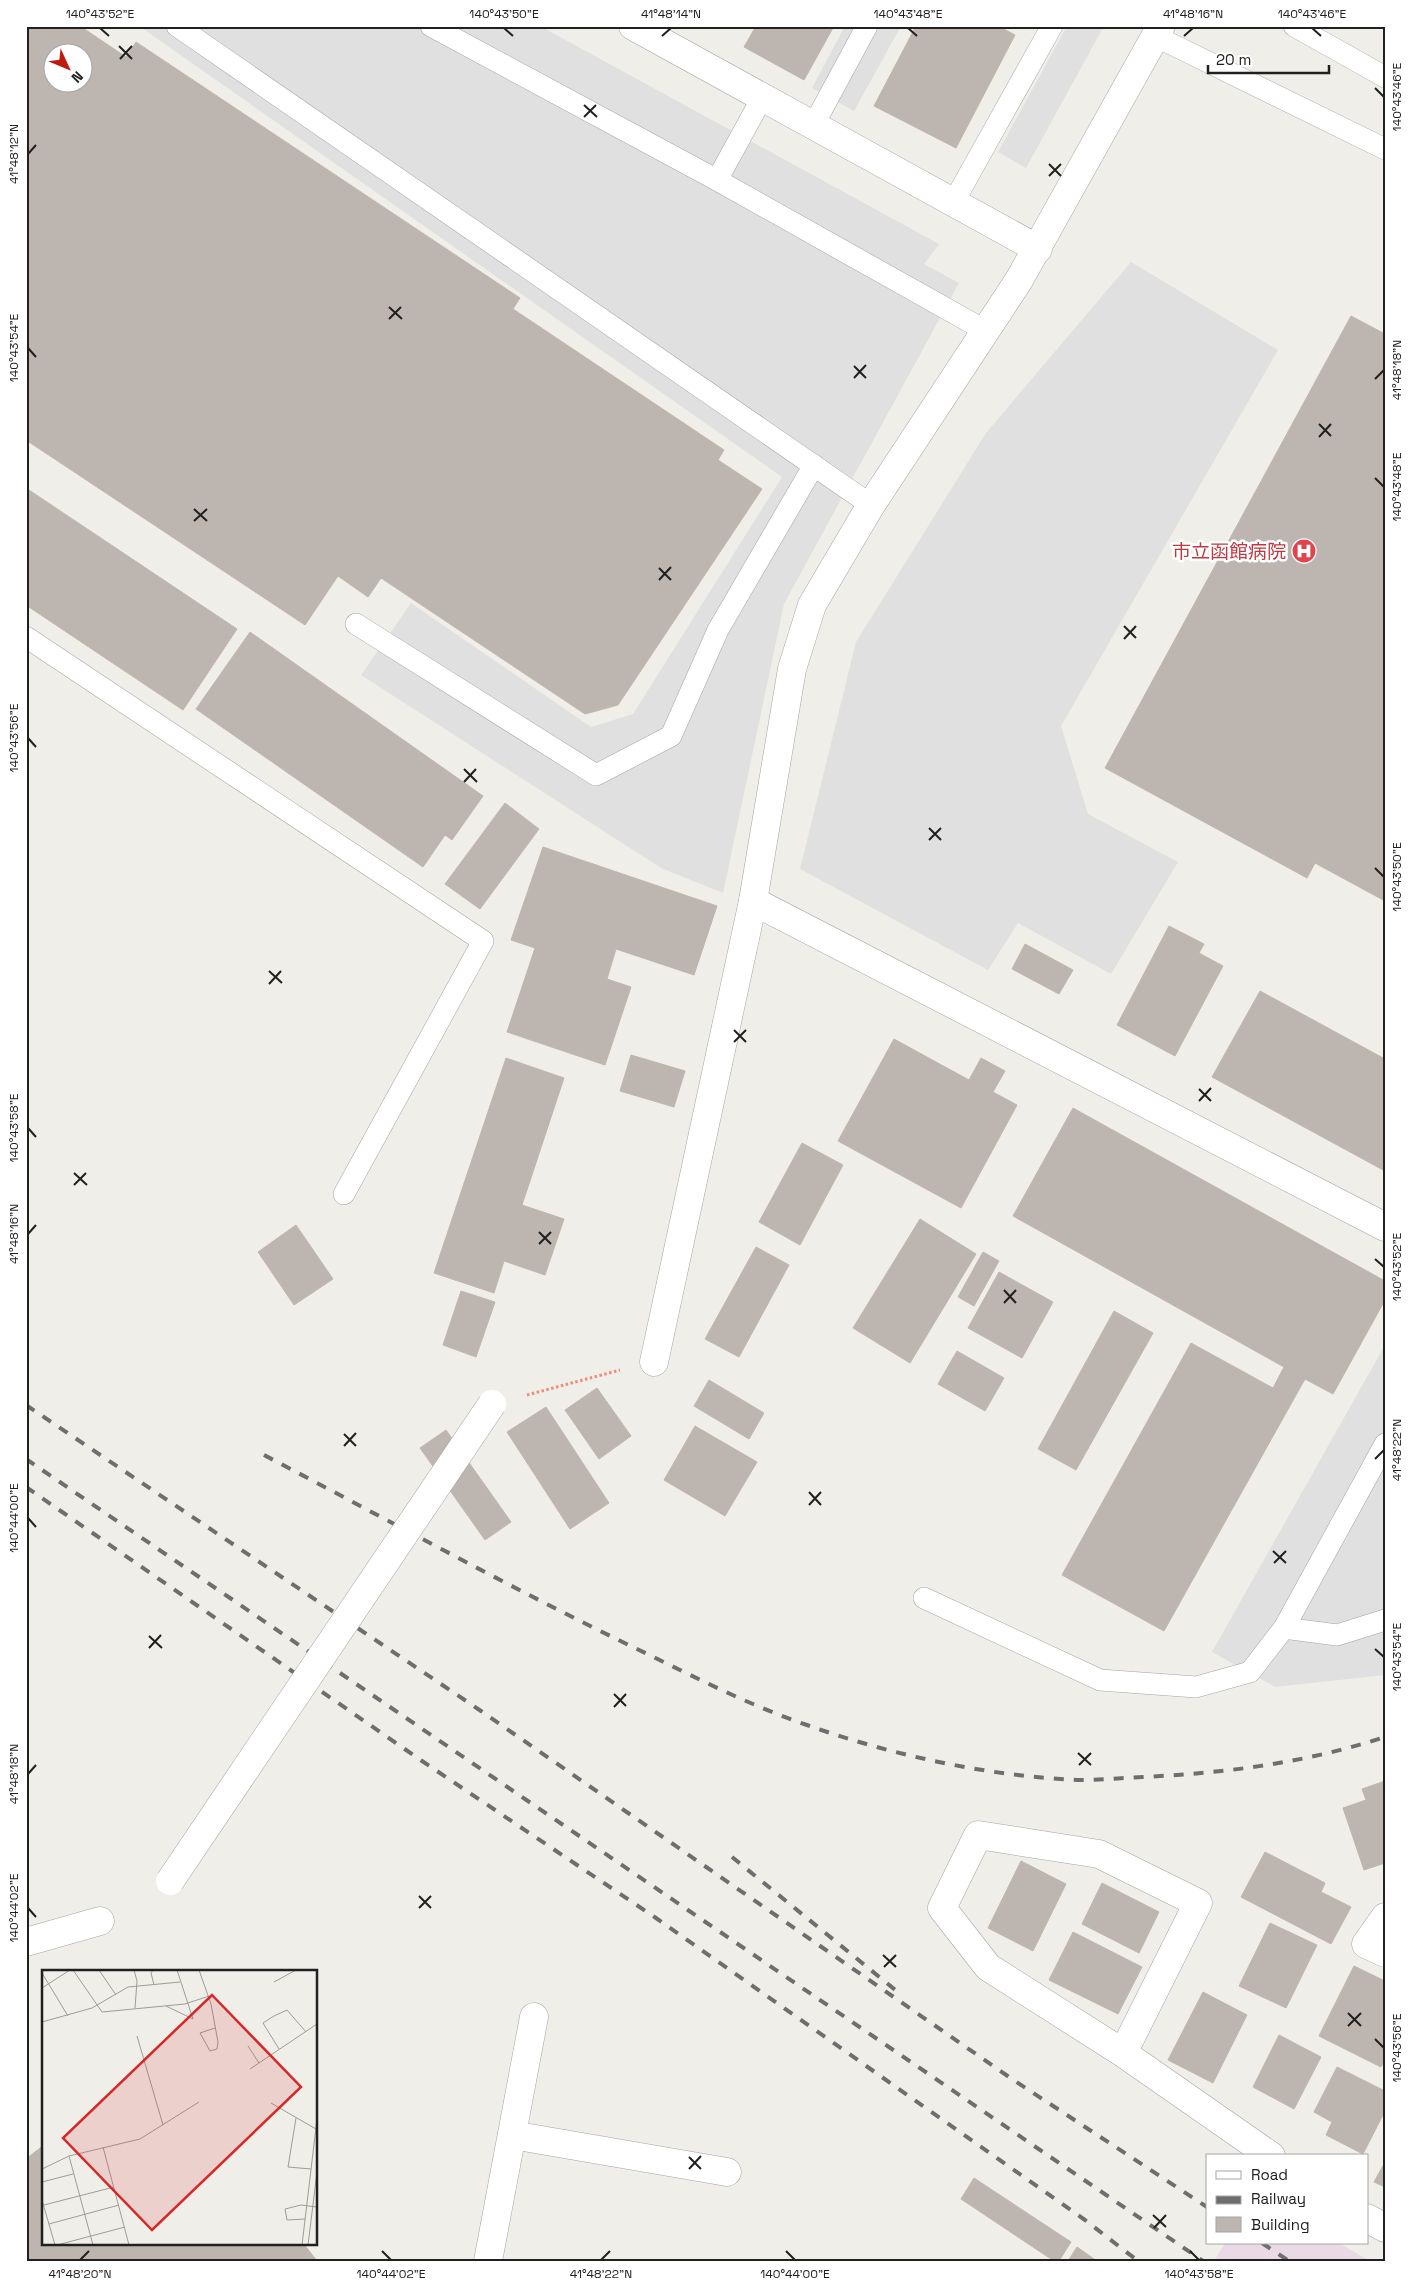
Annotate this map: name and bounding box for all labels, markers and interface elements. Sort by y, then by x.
text: 140°43'52"E [66,6,135,22]
text: 140°43'50"E [469,6,539,22]
text: 41°48'14"N [641,6,701,22]
text: 140°43'48"E [874,6,943,22]
text: 41°48'16"N [1163,6,1223,22]
text: 140°43'46"E [1278,6,1347,22]
north arrow [42,42,92,92]
scale bar [1208,42,1330,74]
text: 20 m [1216,50,1251,69]
text: 140°43'46"E [1389,62,1405,131]
text: N [68,67,87,87]
text: 41°48'12"N [6,124,22,184]
text: 140°43'54"E [6,313,22,382]
text: 41°48'18"N [1389,340,1405,400]
text: 140°43'48"E [1389,452,1405,521]
hospital icon: 市立函館病院 [1291,538,1317,564]
place label: 市立函館病院 [1172,539,1286,564]
text: 140°43'56"E [6,703,22,772]
text: 140°43'50"E [1389,842,1405,912]
text: 140°43'58"E [6,1093,22,1163]
text: 41°48'16"N [6,1204,22,1264]
text: 140°43'52"E [1389,1232,1405,1301]
text: 41°48'22"N [1389,1419,1405,1481]
text: 140°44'00"E [6,1483,22,1553]
text: 140°43'54"E [1389,1622,1405,1691]
text: 41°48'18"N [6,1744,22,1804]
text: 140°44'02"E [6,1873,22,1943]
inset map [42,1970,318,2244]
text: 140°43'56"E [1389,2013,1405,2082]
legend [1206,2154,1368,2244]
text: Road [1251,2165,1288,2184]
text: Railway [1251,2189,1306,2208]
text: Building [1251,2215,1310,2234]
text: 41°48'20"N [49,2266,111,2282]
text: 140°44'02"E [356,2266,426,2282]
text: 41°48'22"N [570,2266,632,2282]
text: 140°44'00"E [760,2266,830,2282]
text: 140°43'58"E [1164,2266,1234,2282]

